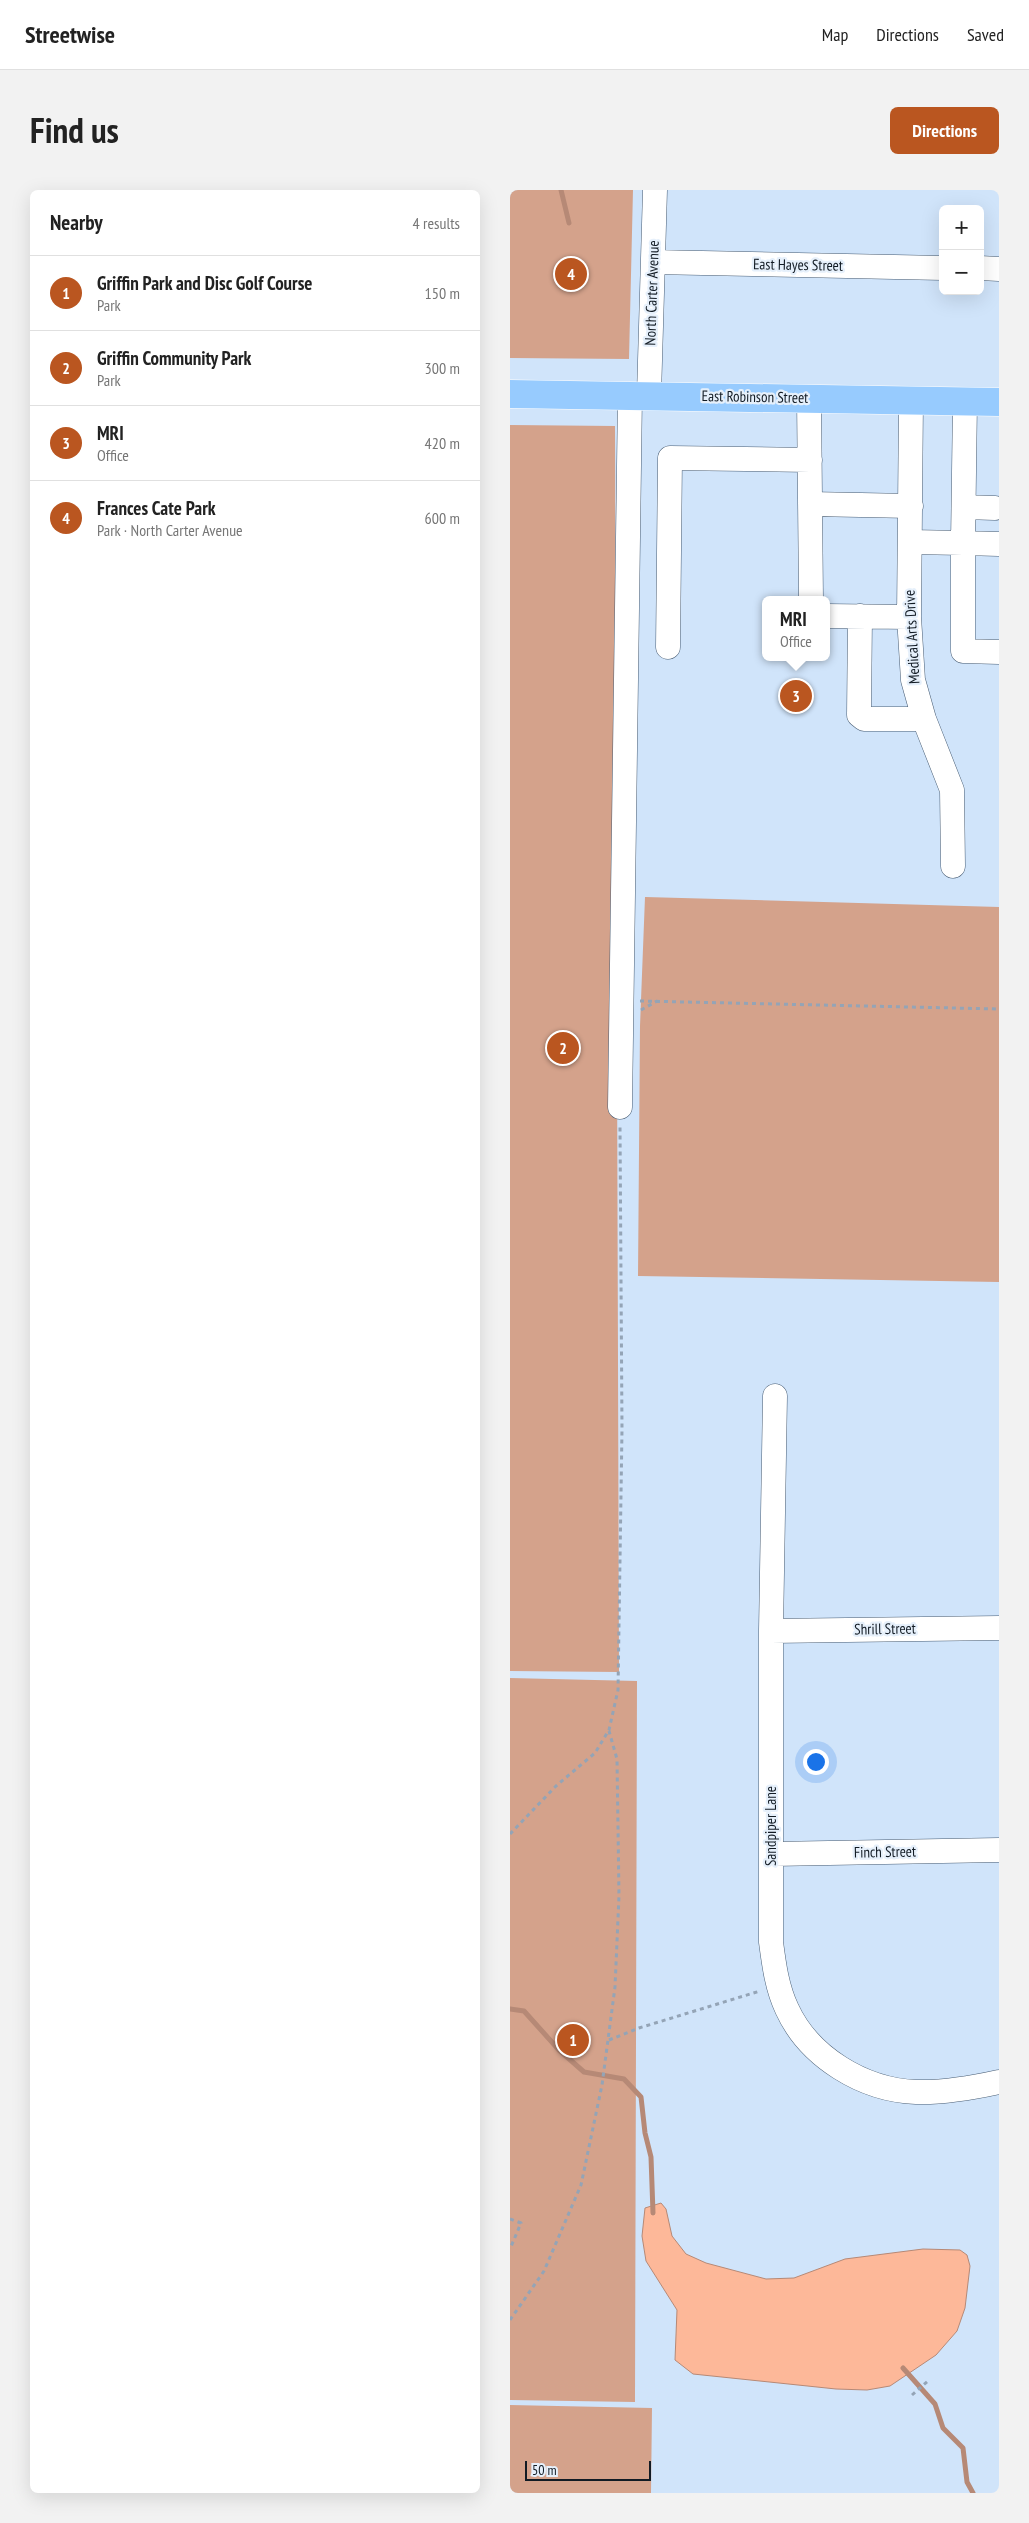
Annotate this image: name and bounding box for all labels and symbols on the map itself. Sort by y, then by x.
street label: North Carter Avenue [640,240,663,346]
street label: East Hayes Street [753,254,843,275]
pin: 4 [555,255,587,293]
street label: East Robinson Street [702,386,808,407]
street label: Medical Arts Drive [900,589,923,685]
pin: 3 [780,677,812,715]
pin: 2 [547,1029,579,1067]
street label: Shrill Street [854,1618,916,1639]
your location [803,1749,829,1775]
street label: Sandpiper Lane [761,1786,780,1866]
street label: Finch Street [854,1841,916,1862]
pin: 1 [557,2021,589,2059]
scale bar [525,2458,651,2481]

